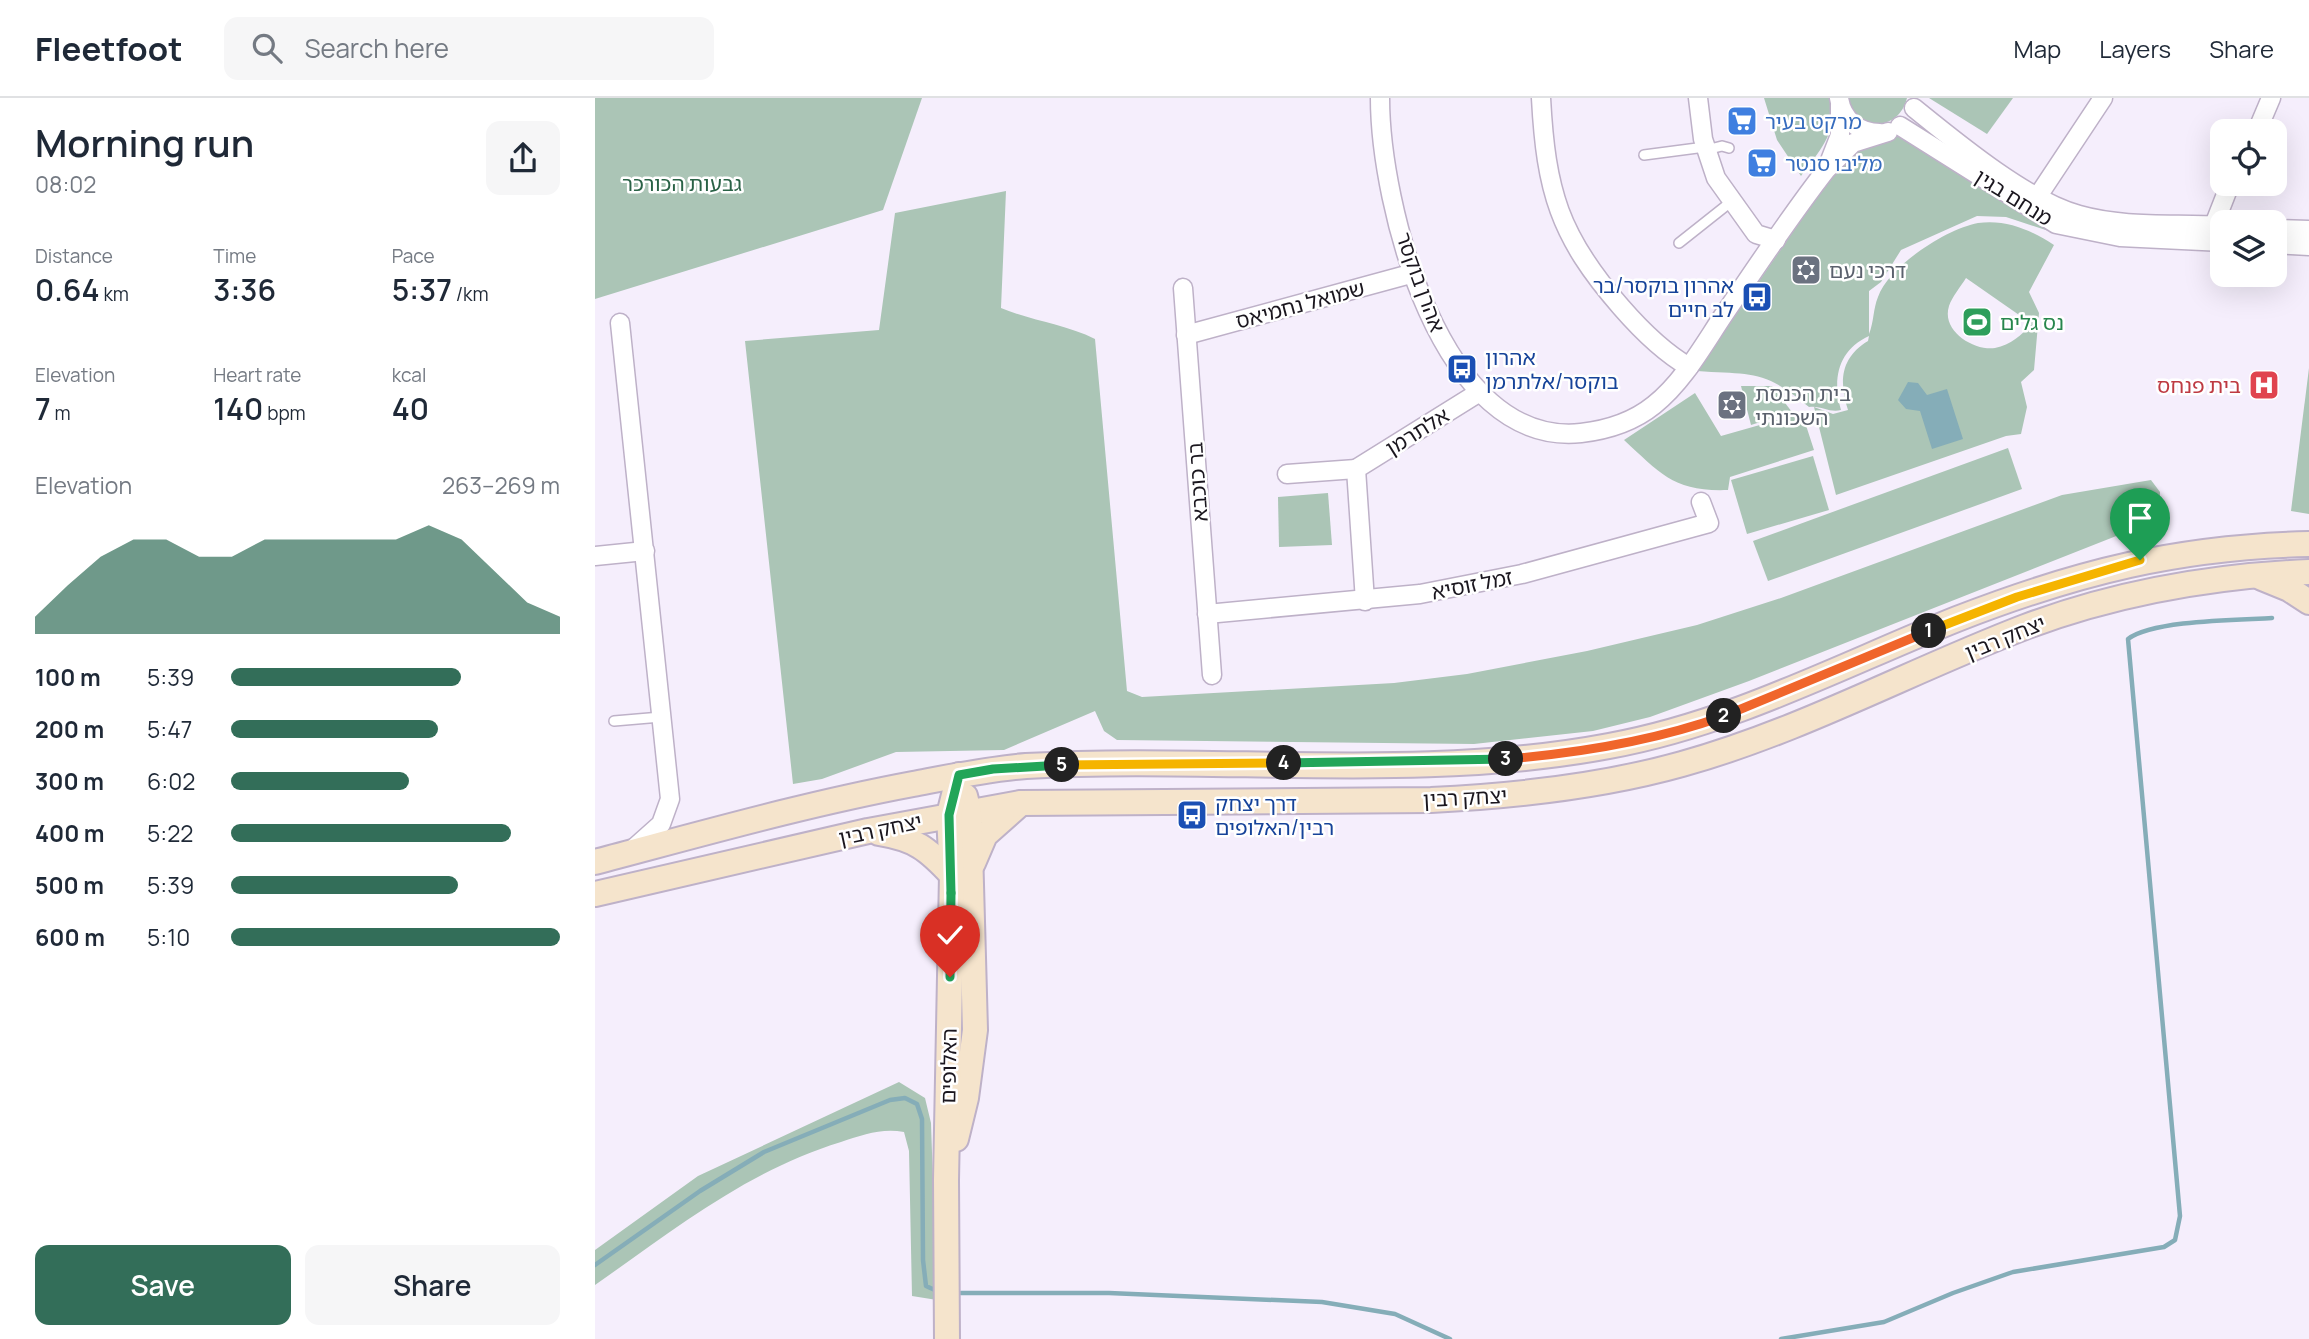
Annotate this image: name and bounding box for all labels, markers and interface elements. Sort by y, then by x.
search box [224,17,714,80]
text: Fleetfoot [35,26,182,71]
icon: search [248,29,286,67]
text: Search here [304,30,449,66]
text: Map [2014,32,2061,65]
text: Layers [2099,32,2171,65]
text: Share [2209,32,2274,65]
supermarket icon: מרקט בעיר [1725,104,1759,138]
place label: מרקט בעיר [1765,107,1862,135]
text: Morning run [35,116,254,168]
map controls [2210,119,2287,287]
button: locate [2210,119,2287,196]
button: share [486,121,560,195]
supermarket icon: מליבו סנטר [1745,146,1779,180]
place label: מליבו סנטר [1785,149,1882,177]
street label: מנחם בגין [1970,162,2058,232]
text: 08:02 [35,168,96,200]
park label: גבעות הכורכר [622,169,742,197]
button: layers [2210,210,2287,287]
street label: אהרן בוקסר [1390,228,1452,336]
text: Distance [35,243,113,269]
text: Time [213,243,256,269]
text: Pace [392,243,435,269]
synagogue icon: דרכי נעם [1789,253,1823,287]
place label: דרכי נעם [1829,256,1906,284]
text: 0.64 [35,269,100,310]
text: 3:36 [213,269,276,310]
text: 5:37 [392,269,452,310]
place label: אהרון בוקסר/בר לב חיים [1593,271,1734,323]
street label: שמואל נחמיאס [1232,273,1368,335]
bus stop icon: אהרון בוקסר/בר לב חיים [1740,280,1774,314]
text: km [100,281,129,307]
text: /km [452,281,489,307]
sports icon: נס גלים [1960,305,1994,339]
place label: נס גלים [2000,308,2064,336]
place label: אהרון בוקסר/אלתרמן [1485,343,1619,395]
bus stop icon: אהרון בוקסר/אלתרמן [1445,352,1479,386]
text: Elevation [35,362,115,388]
text: Heart rate [213,362,301,388]
text: kcal [392,362,426,388]
hospital icon: בית פנחס [2247,368,2281,402]
place label: בית פנחס [2157,371,2241,399]
place label: בית הכנסת השכונתי [1755,379,1851,431]
text: 7 [35,388,51,429]
text: 140 [213,388,263,429]
text: 40 [392,388,429,429]
synagogue icon: בית הכנסת השכונתי [1715,388,1749,422]
text: m [51,400,71,426]
text: bpm [263,400,306,426]
street label: אלתרמן [1380,401,1454,461]
street label: בר כוכבא [1180,441,1214,523]
text: Elevation [35,469,132,501]
text: 263–269 m [442,469,560,501]
pin [2110,488,2170,560]
icon: arrive [2121,499,2159,537]
street label: זמל זוסיא [1429,562,1515,606]
street label: יצחק רבין [1961,608,2049,666]
pin: 1 [1911,614,1947,648]
text: 1 [1924,617,1933,643]
text: 100 m [35,661,101,693]
text: 5:39 [147,661,194,693]
pin: 2 [1707,698,1741,734]
text: 2 [1718,702,1729,728]
text: 200 m [35,713,104,745]
text: 5:47 [147,713,192,745]
pin: 3 [1489,742,1523,776]
text: 3 [1500,745,1511,771]
pin: 4 [1267,746,1301,780]
pin: 5 [1044,748,1079,782]
text: 4 [1278,749,1289,775]
text: 5 [1056,751,1067,777]
text: 300 m [35,765,104,797]
text: 6:02 [147,765,195,797]
street label: יצחק רבין [1422,781,1508,813]
place label: דרך יצחק רבין/האלופים [1215,789,1334,841]
bus stop icon: דרך יצחק רבין/האלופים [1175,798,1209,832]
street label: יצחק רבין [836,807,924,851]
text: 400 m [35,817,105,849]
text: 5:22 [147,817,193,849]
text: 500 m [35,869,104,901]
text: 5:39 [147,869,194,901]
pin [920,905,980,977]
icon: check [931,916,969,954]
text: 600 m [35,921,105,953]
text: 5:10 [147,921,190,953]
street label: האלופים [933,1028,963,1104]
button: Save [35,1245,291,1325]
button: Share [305,1245,560,1325]

